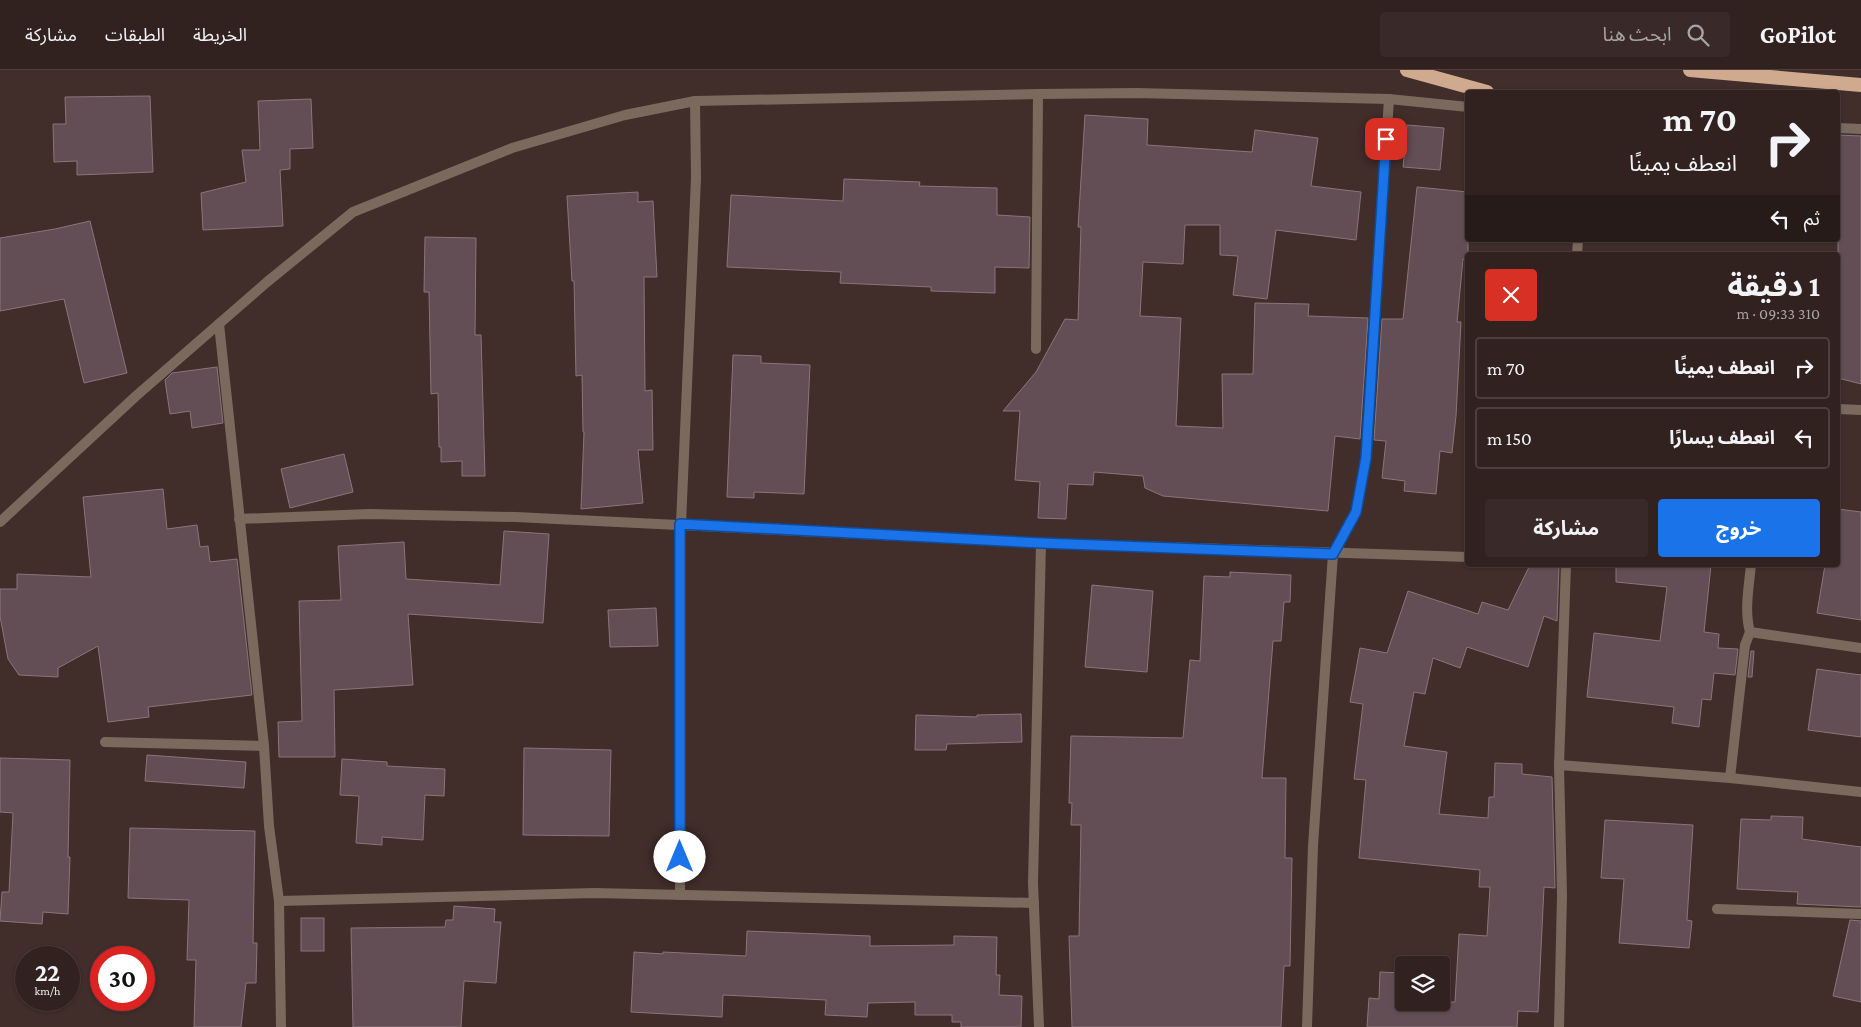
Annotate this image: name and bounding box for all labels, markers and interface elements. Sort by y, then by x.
search box [1380,12,1730,57]
icon: search [1684,21,1712,49]
text: GoPilot [1760,21,1836,48]
text: ابحث هنا [1603,24,1672,45]
text: مشاركة [25,25,77,45]
text: الطبقات [105,25,165,45]
text: الخريطة [193,25,247,45]
text: 70 m [1663,100,1737,139]
icon: right [1755,110,1820,175]
pin [1365,118,1407,160]
icon: arrive [1372,125,1400,153]
text: انعطف يمينًا [1629,151,1737,176]
icon: left [1766,205,1794,233]
text: ثم [1804,208,1820,229]
button: close [1485,269,1537,321]
text: 1 دقيقة [1728,269,1820,302]
text: 310 m · 09:33 [1736,305,1820,322]
icon: right [1790,354,1818,382]
text: انعطف يمينًا [1674,357,1775,378]
text: 70 m [1487,358,1525,379]
icon: left [1790,424,1818,452]
text: انعطف يسارًا [1669,427,1775,448]
text: 150 m [1487,428,1532,449]
button: مشاركة [1485,499,1648,557]
button: خروج [1658,499,1820,557]
position arrow [653,830,705,882]
speed limit sign: 30 [90,946,155,1011]
map controls [1395,956,1450,1011]
button: layers [1395,956,1450,1011]
text: 22 [35,959,60,986]
text: km/h [35,984,60,998]

